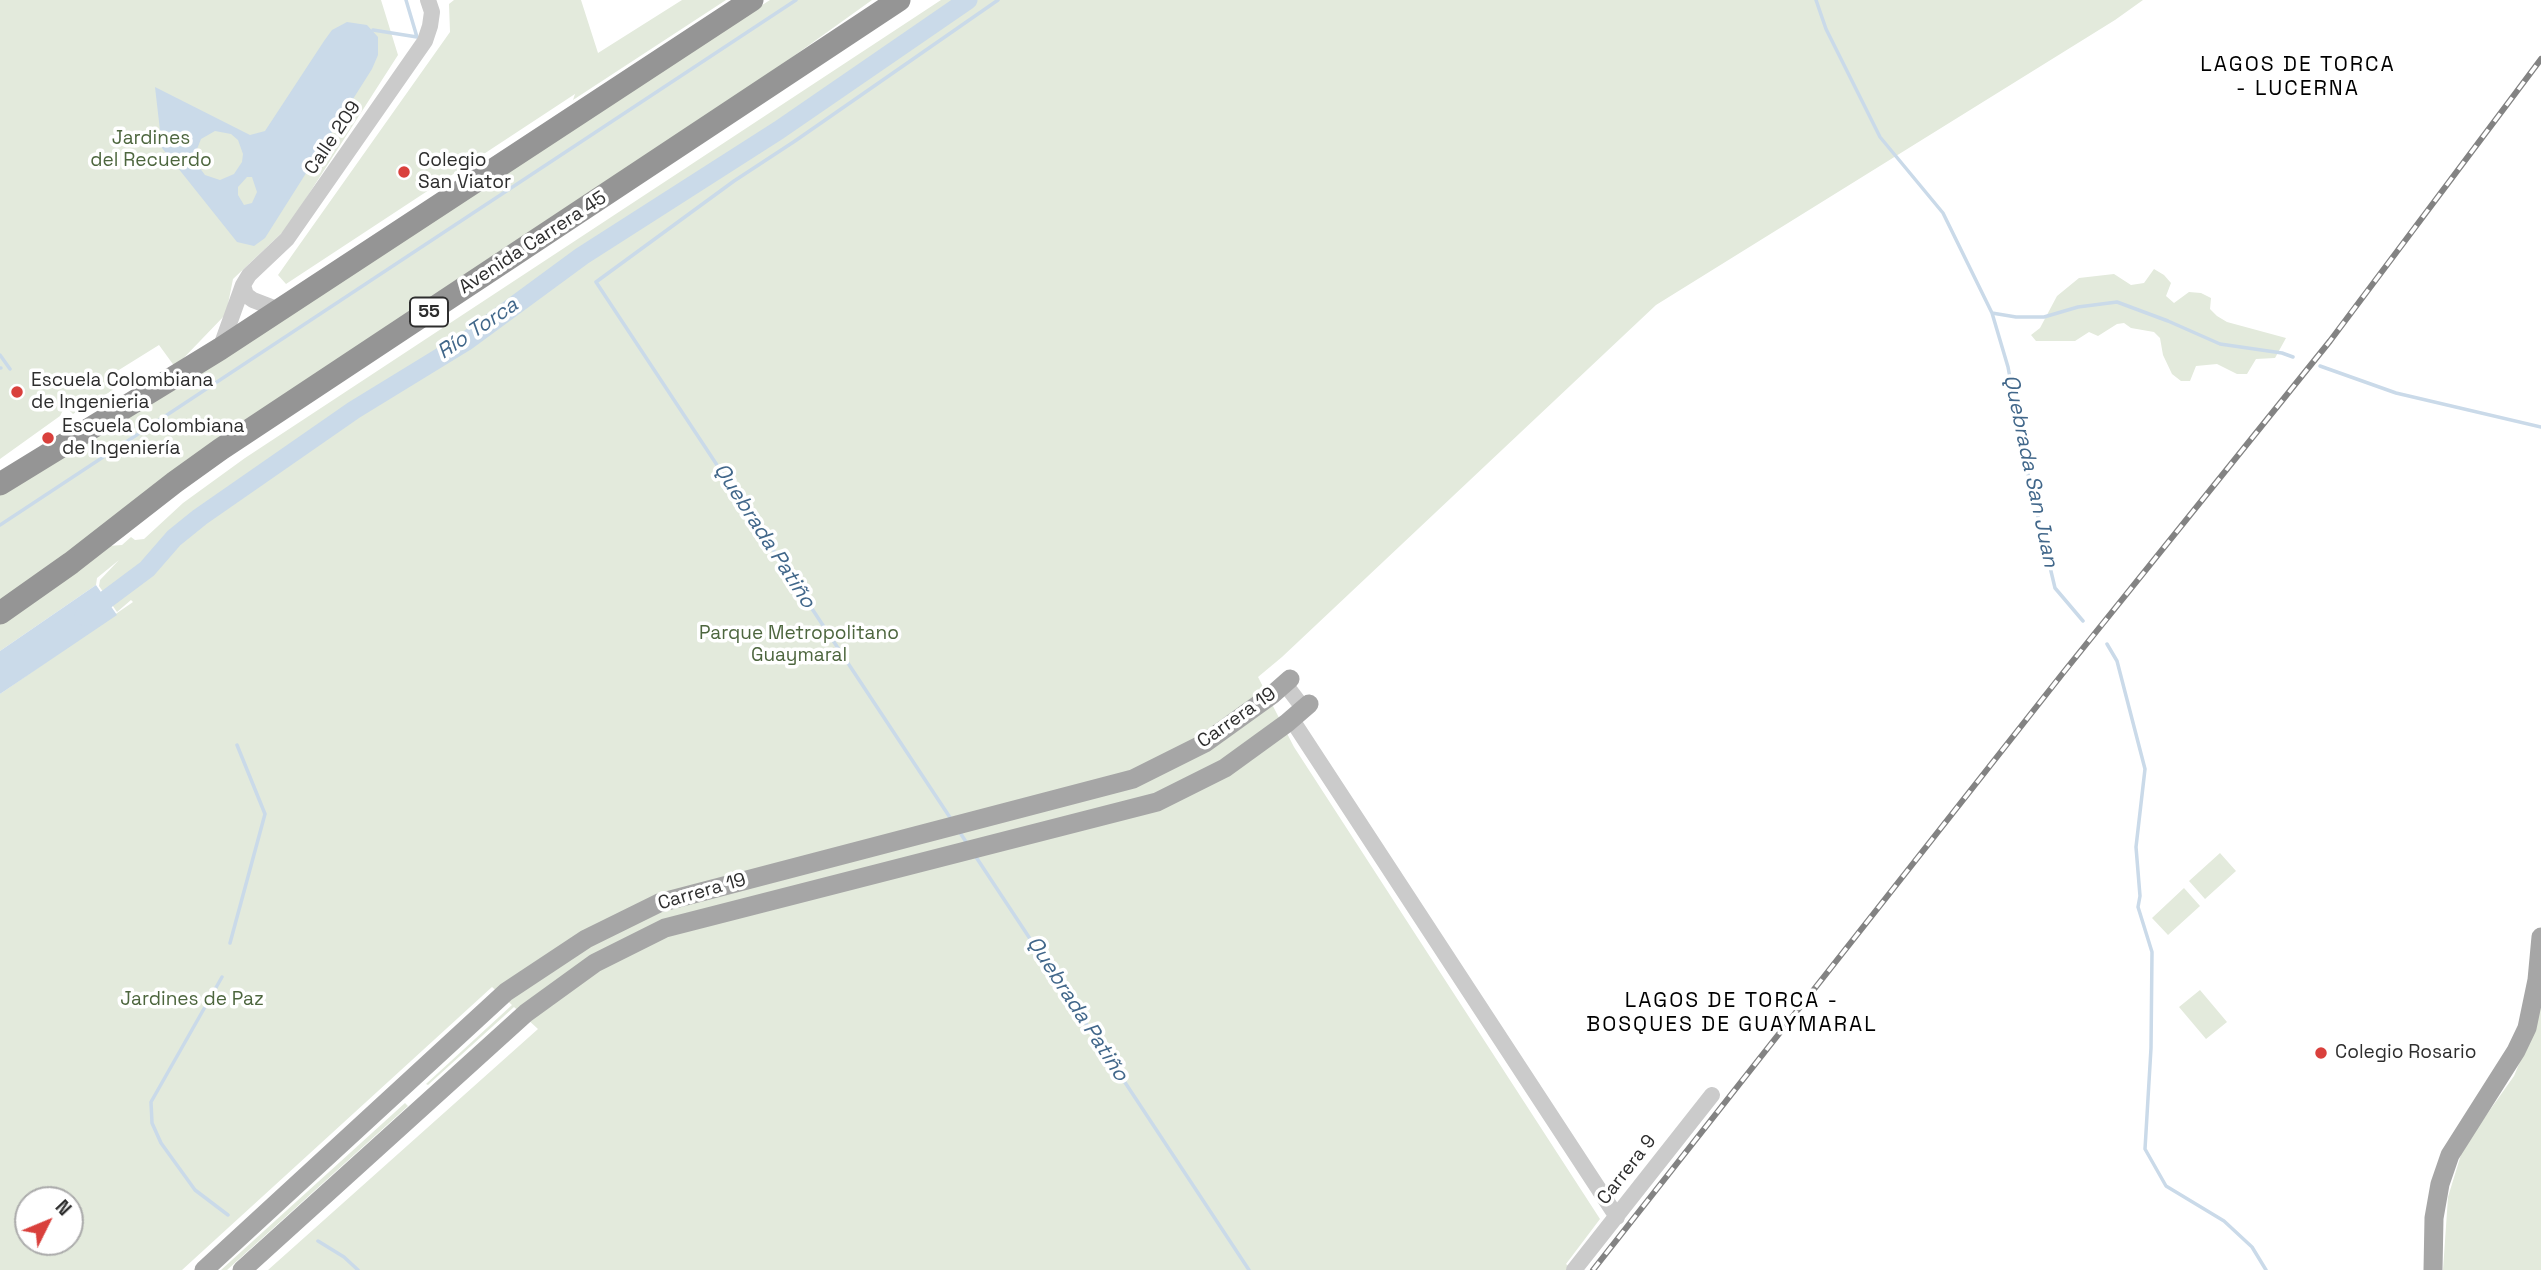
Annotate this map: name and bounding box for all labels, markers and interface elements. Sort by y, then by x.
district label: LAGOS DE TORCA - LUCERNA [2202,52,2394,102]
street label: Calle 209 [300,97,366,179]
park label: Jardines del Recuerdo [90,128,212,172]
place label: Colegio San Viator [418,150,511,194]
marker: Colegio San Viator [396,164,412,180]
street label: Avenida Carrera 45 [455,187,611,299]
water label: Río Torca [433,293,523,365]
road number: 55 [410,298,448,326]
place label: Escuela Colombiana de Ingenieria [31,370,213,414]
water label: Quebrada San Juan [1997,372,2063,570]
marker: Escuela Colombiana de Ingenieria [9,384,25,400]
place label: Escuela Colombiana de Ingeniería [62,416,244,460]
marker: Escuela Colombiana de Ingeniería [40,430,56,446]
water label: Quebrada Patiño [708,459,820,613]
park label: Parque Metropolitano Guaymaral [699,623,899,667]
street label: Carrera 19 [1193,683,1281,753]
street label: Carrera 19 [655,869,749,915]
water label: Quebrada Patiño [1021,932,1133,1086]
district label: LAGOS DE TORCA - BOSQUES DE GUAYMARAL [1589,988,1875,1038]
park label: Jardines de Paz [120,989,264,1011]
place label: Colegio Rosario [2335,1042,2476,1064]
marker: Colegio Rosario [2313,1045,2329,1061]
street label: Carrera 9 [1593,1130,1661,1210]
north arrow [14,1186,84,1256]
text: N [50,1195,77,1221]

